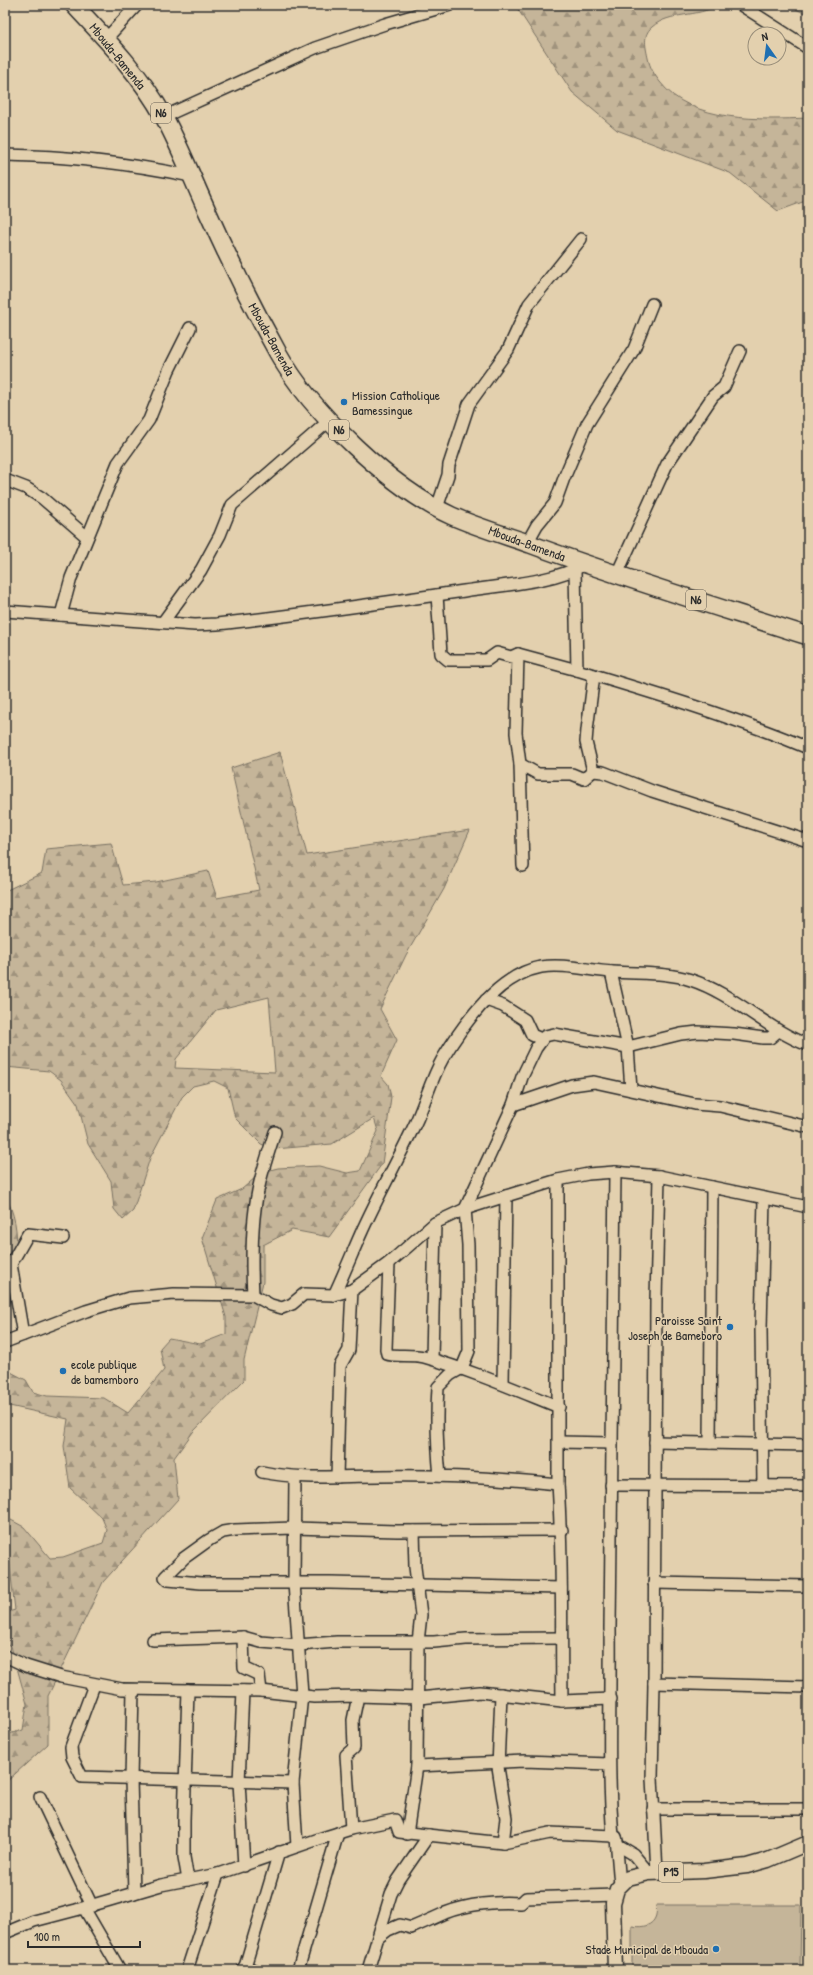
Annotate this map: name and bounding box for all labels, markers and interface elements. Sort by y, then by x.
street label: Mbouda-Bamenda [86,19,150,93]
north arrow [747,26,787,66]
text: N [760,29,769,44]
road number: N6 [151,103,171,123]
street label: Mbouda-Bamenda [245,299,299,379]
place label: Mission Catholique Bamessingue [352,386,440,419]
marker: Mission Catholique Bamessingue [339,397,349,407]
road number: N6 [329,420,349,440]
street label: Mbouda-Bamenda [486,521,568,565]
road number: N6 [686,590,706,610]
place label: Paroisse Saint Joseph de Bameboro [628,1311,723,1344]
marker: Paroisse Saint Joseph de Bameboro [725,1322,735,1332]
place label: ecole publique de bamemboro [71,1355,138,1388]
marker: ecole publique de bamemboro [58,1366,68,1376]
road number: P15 [659,1862,683,1882]
scale bar [28,1923,140,1949]
text: 100 m [34,1928,60,1945]
place label: Stade Municipal de Mbouda [586,1940,708,1958]
marker: Stade Municipal de Mbouda [711,1944,721,1954]

